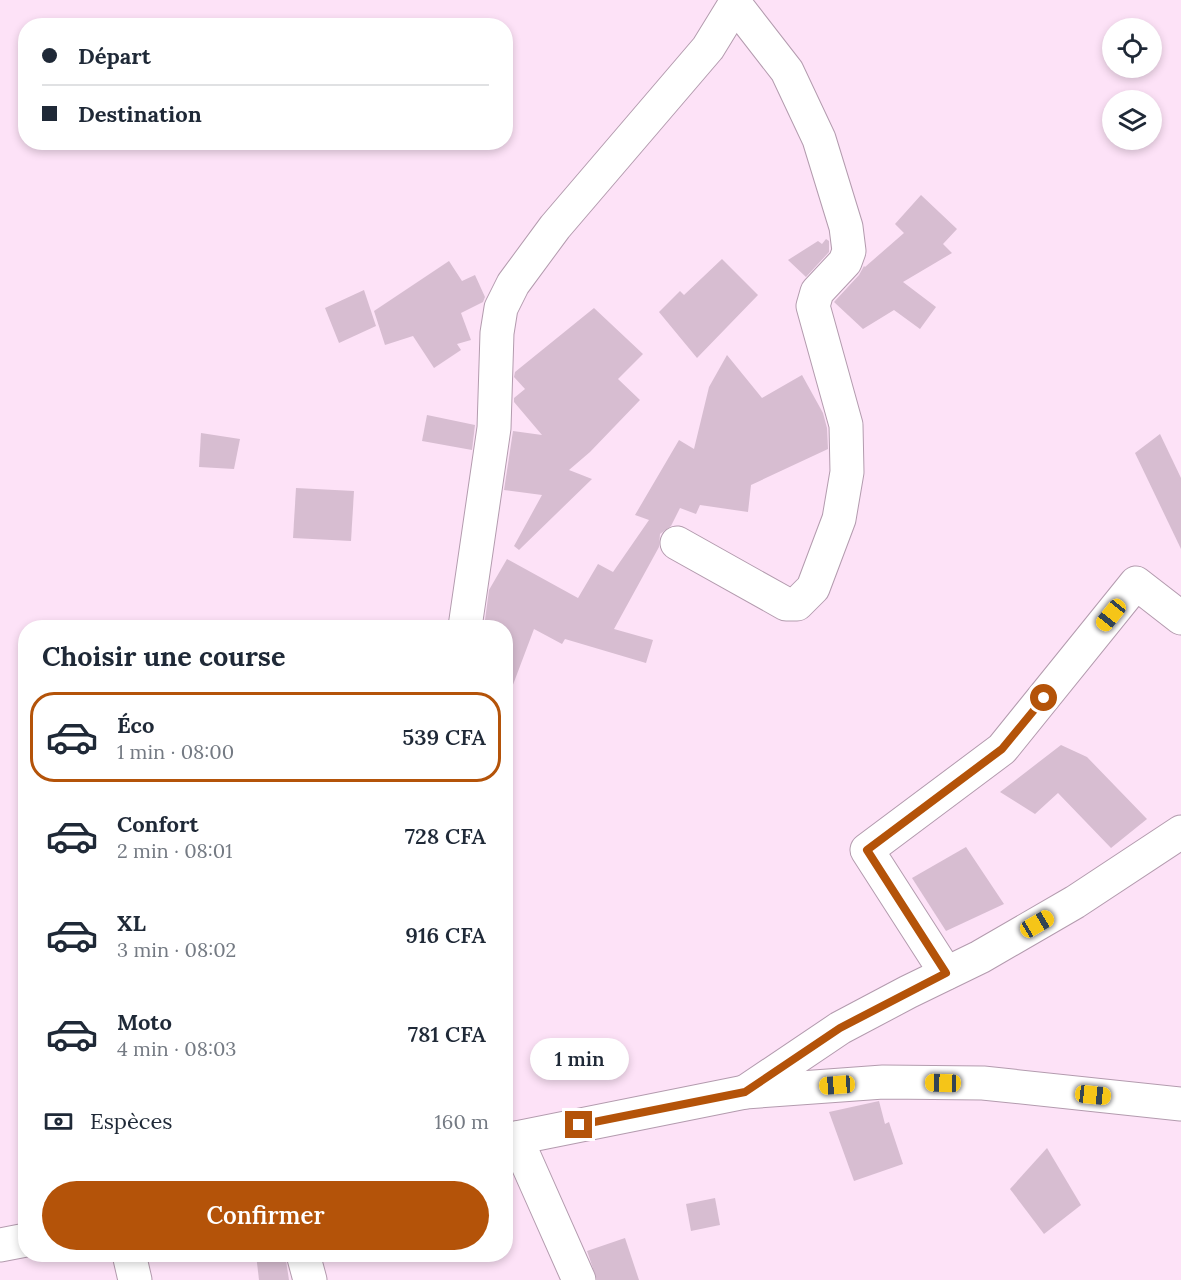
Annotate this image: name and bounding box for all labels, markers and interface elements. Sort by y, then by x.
map controls [1102,18,1162,150]
button: locate [1102,18,1162,78]
text: Départ [78,42,151,70]
button: layers [1102,90,1162,150]
text: Destination [78,100,202,128]
car [1093,595,1129,635]
text: Choisir une course [42,639,285,673]
route start [1030,684,1057,711]
icon: car [45,710,99,764]
text: Éco [117,711,154,739]
text: 539 CFA [402,723,486,751]
text: 1 min · 08:00 [117,739,234,764]
icon: car [45,809,99,863]
text: Confort [117,810,199,838]
text: 728 CFA [405,822,486,850]
text: 2 min · 08:01 [117,838,233,863]
car [1017,907,1057,941]
icon: car [45,908,99,962]
text: XL [117,909,146,937]
text: 916 CFA [405,921,486,949]
text: 3 min · 08:02 [117,937,236,962]
icon: car [45,1007,99,1061]
text: Moto [117,1008,172,1036]
text: 781 CFA [408,1020,486,1048]
text: 4 min · 08:03 [117,1036,236,1061]
callout: 1 min [530,1038,628,1080]
text: 1 min [554,1046,605,1071]
car [925,1074,961,1092]
car [818,1075,856,1095]
car [1074,1084,1112,1106]
icon: cash [42,1105,75,1138]
text: Espèces [90,1107,173,1135]
text: 160 m [435,1109,489,1134]
route end [565,1111,592,1138]
button: Confirmer [42,1181,489,1250]

